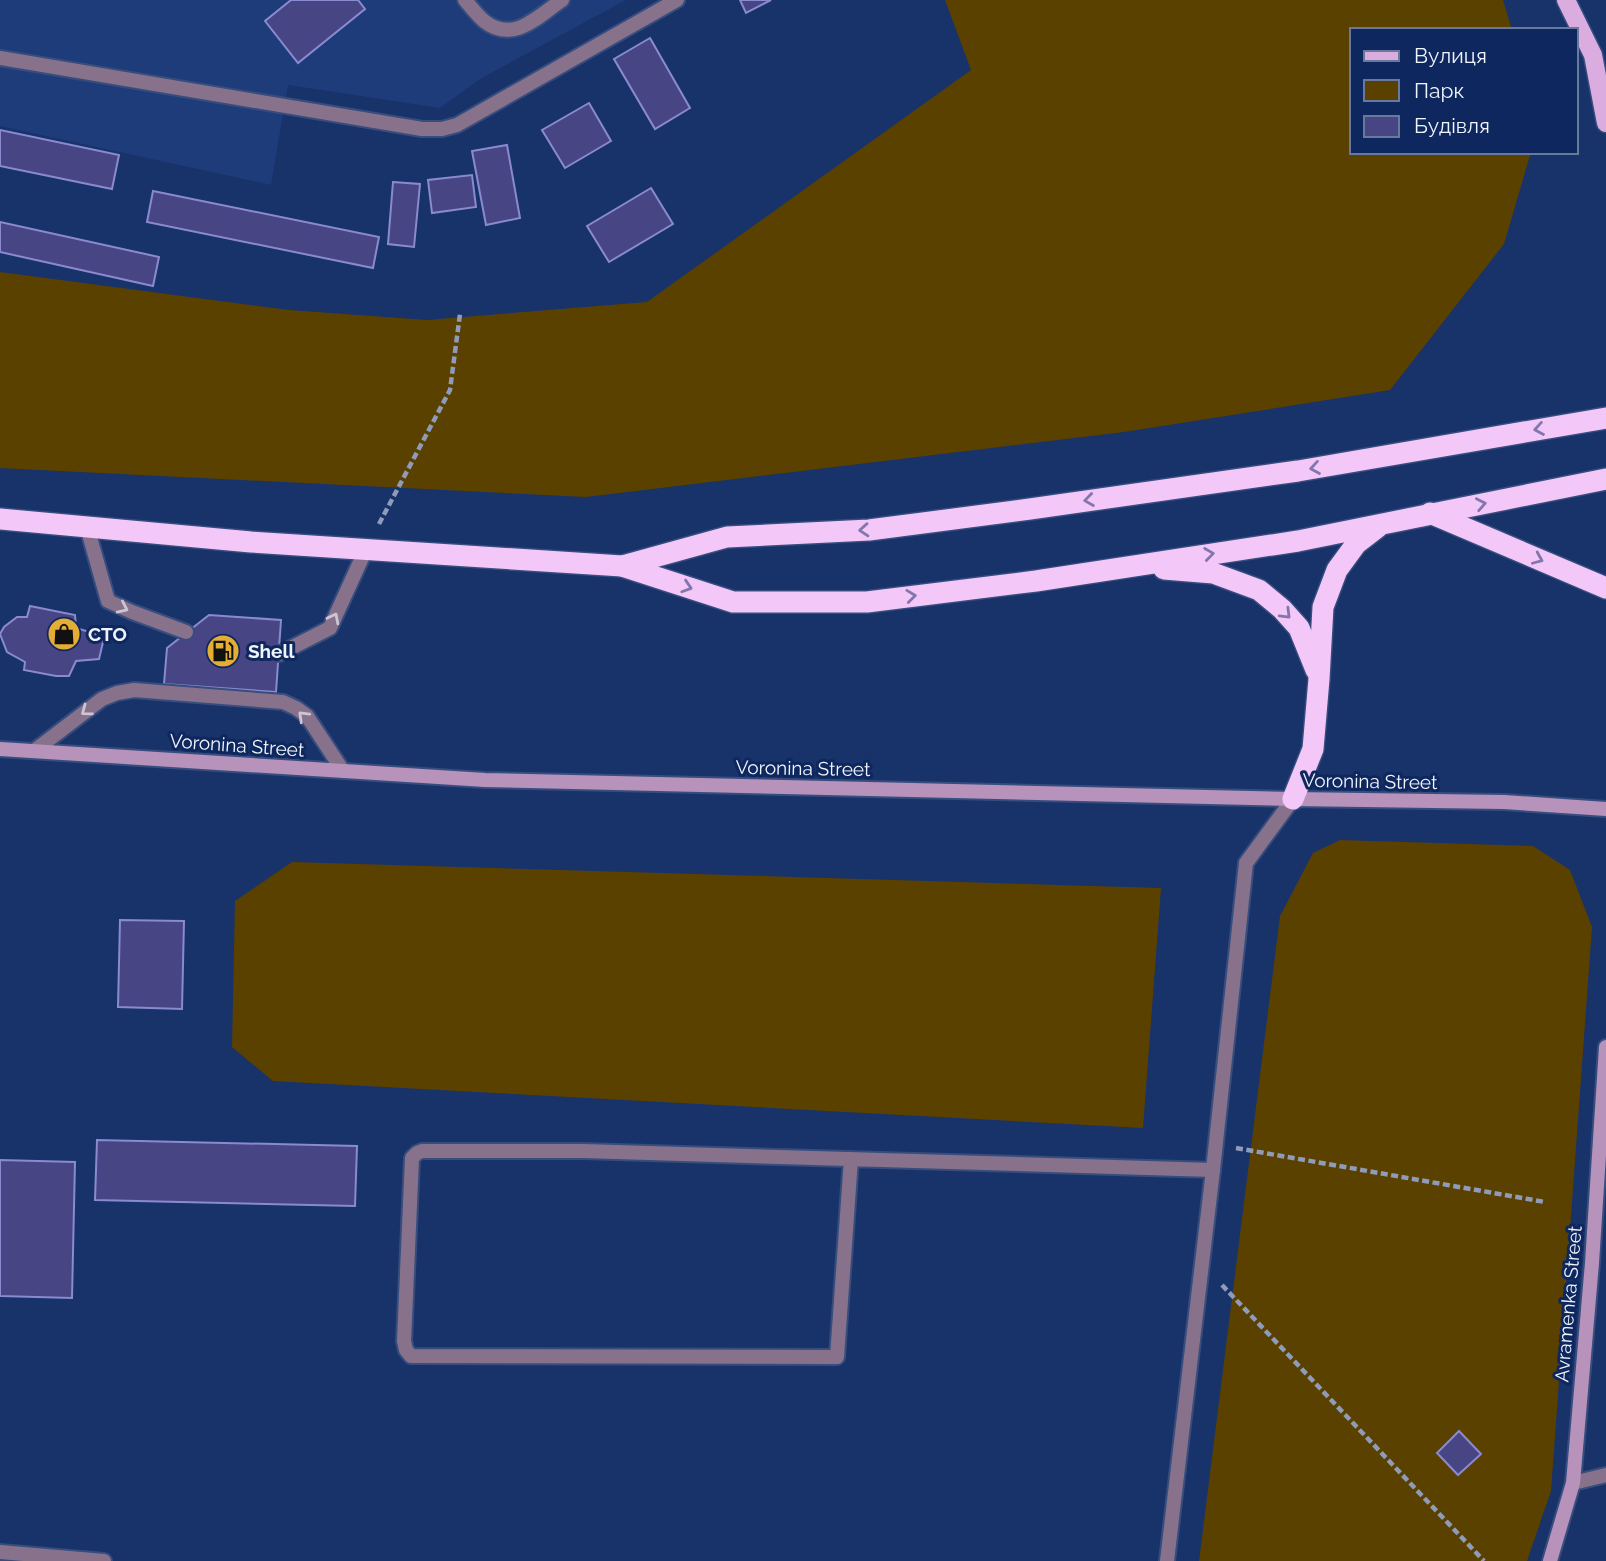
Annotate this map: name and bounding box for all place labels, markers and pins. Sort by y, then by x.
shop icon: СТО [45,615,83,653]
place label: СТО [88,623,127,645]
fuel station icon: Shell [204,632,242,670]
place label: Shell [248,640,295,662]

